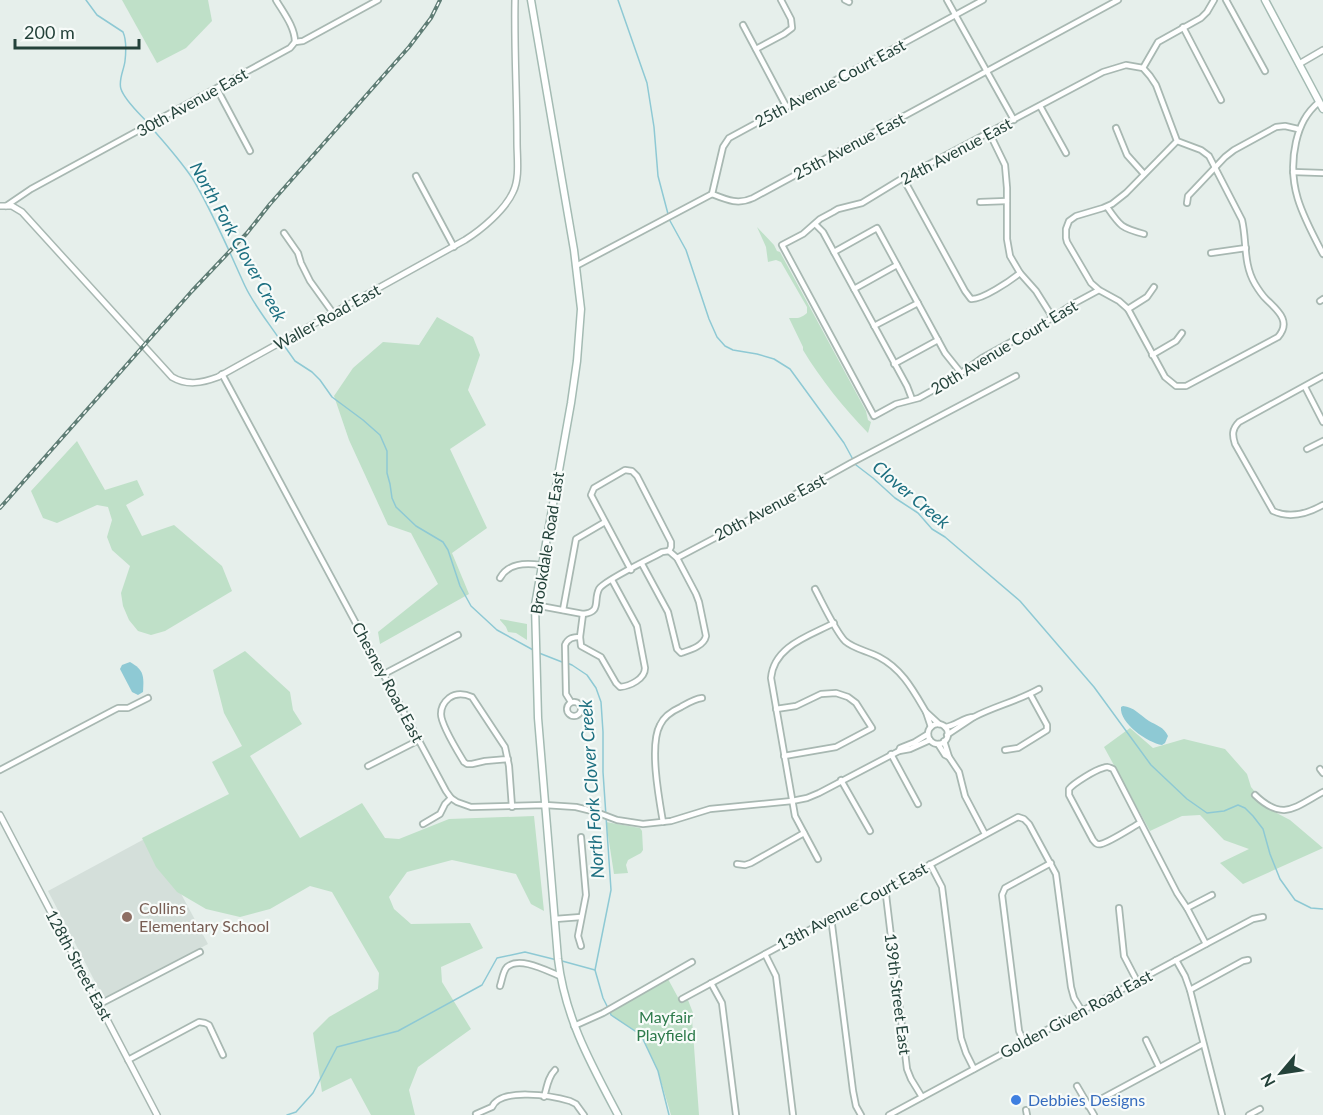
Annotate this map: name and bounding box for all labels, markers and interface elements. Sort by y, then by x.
scale bar [15,12,140,50]
text: 200 m [24,21,75,43]
street label: 25th Avenue Court East [751,35,909,130]
street label: 30th Avenue East [133,63,251,140]
street label: 25th Avenue East [790,108,908,183]
street label: 24th Avenue East [897,113,1015,188]
water label: North Fork Clover Creek [186,158,292,326]
street label: Waller Road East [270,279,383,354]
street label: 20th Avenue Court East [927,295,1081,398]
water label: Clover Creek [869,456,955,533]
street label: 20th Avenue East [711,469,829,544]
street label: Brookdale Road East [526,470,567,616]
street label: Chesney Road East [349,618,428,745]
water label: North Fork Clover Creek [574,698,608,879]
street label: 13th Avenue Court East [773,858,931,953]
place label: Collins Elementary School [139,898,269,935]
street label: 128th Street East [42,906,117,1024]
marker: Collins Elementary School [120,910,134,924]
street label: 139th Street East [882,932,915,1056]
street label: Golden Given Road East [997,965,1155,1062]
park label: Mayfair Playfield [636,1007,696,1044]
north arrow [1251,1043,1311,1103]
text: N [1256,1071,1279,1091]
place label: Debbies Designs [1028,1090,1145,1109]
marker: Debbies Designs [1009,1093,1023,1107]

